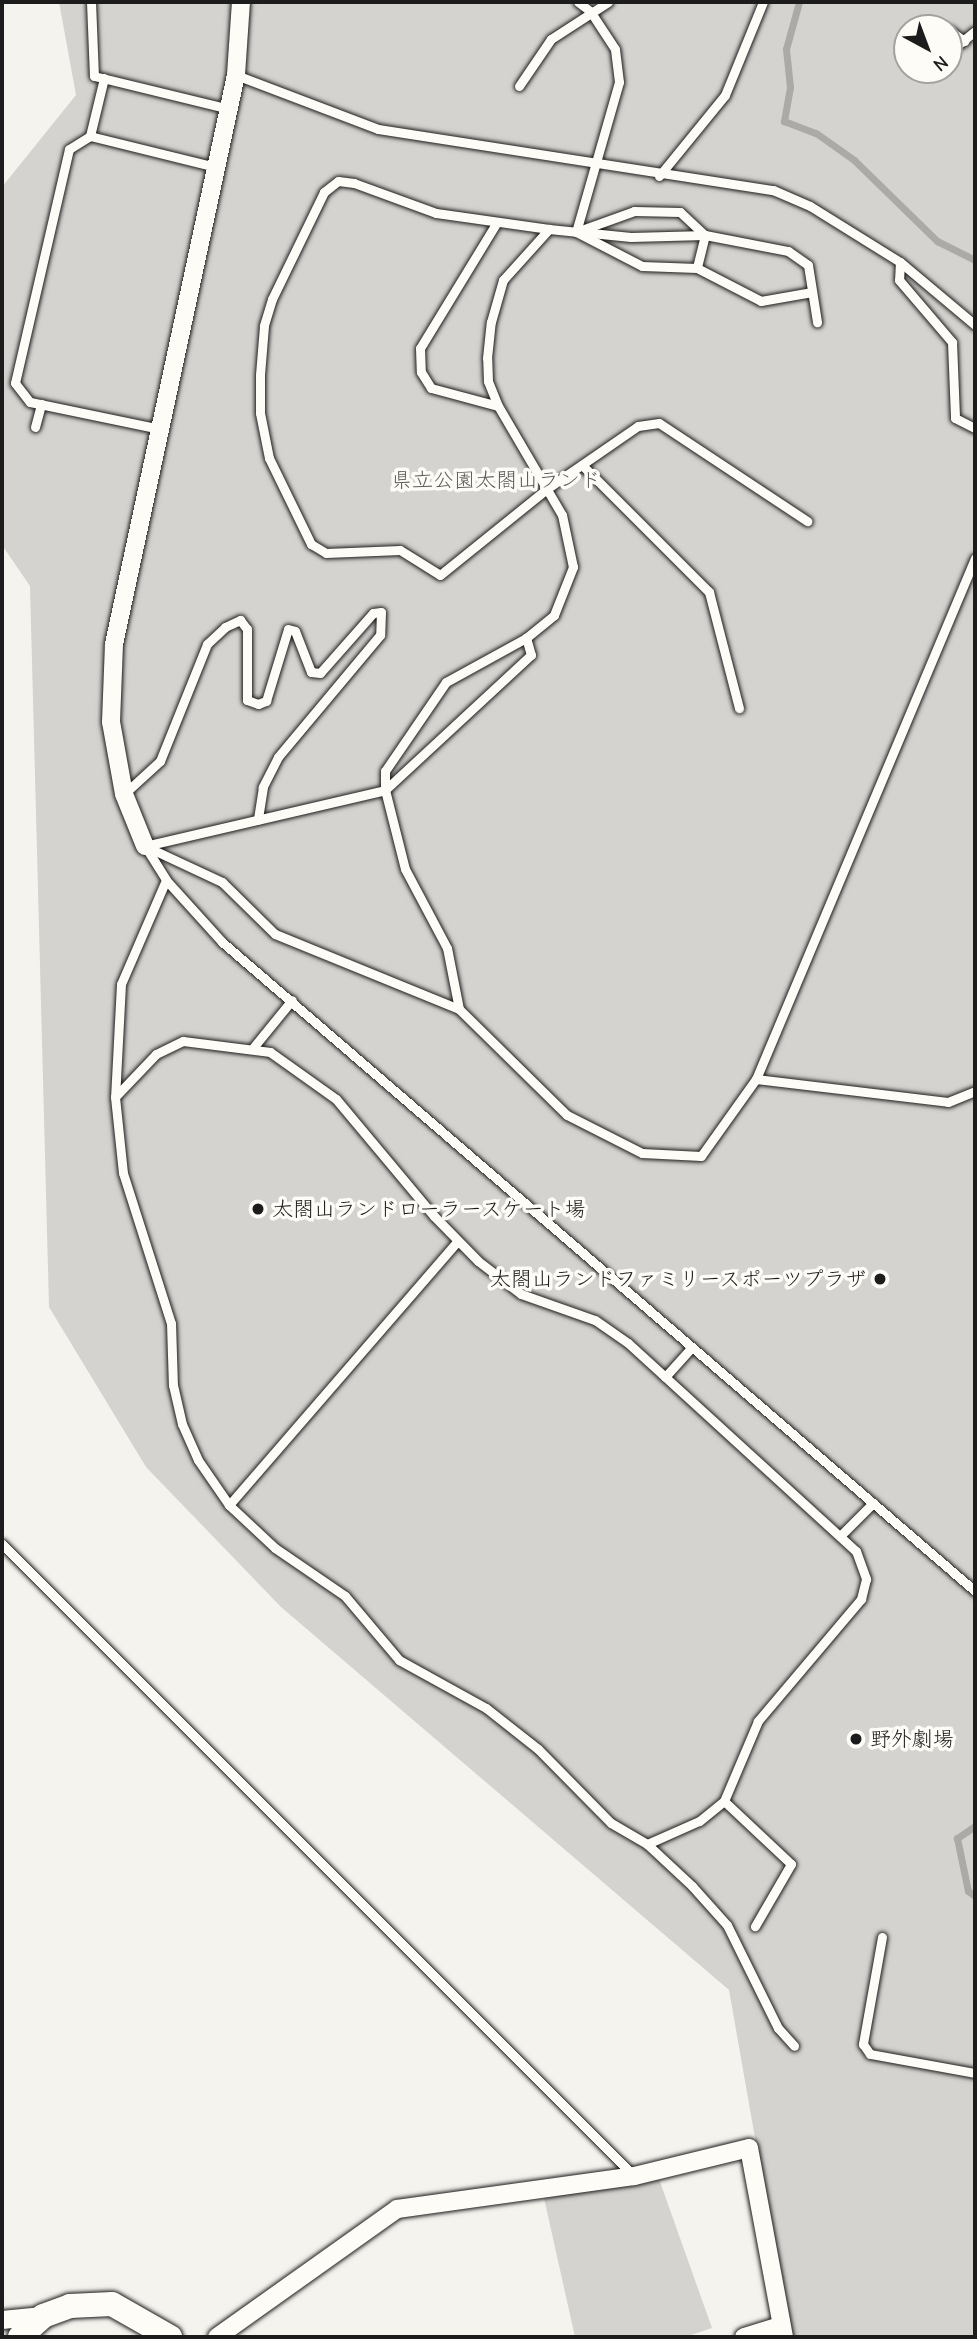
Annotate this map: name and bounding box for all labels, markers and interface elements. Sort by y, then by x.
north arrow [893,14,963,84]
text: N [929,51,952,76]
park label: 県立公園太閤山ランド [391,467,601,493]
place label: 太閤山ランドローラースケート場 [272,1196,587,1222]
marker: 太閤山ランドローラースケート場 [250,1201,266,1217]
place label: 太閤山ランドファミリースポーツプラザ [488,1266,866,1292]
marker: 太閤山ランドファミリースポーツプラザ [872,1271,888,1287]
place label: 野外劇場 [870,1726,954,1752]
marker: 野外劇場 [848,1731,864,1747]

